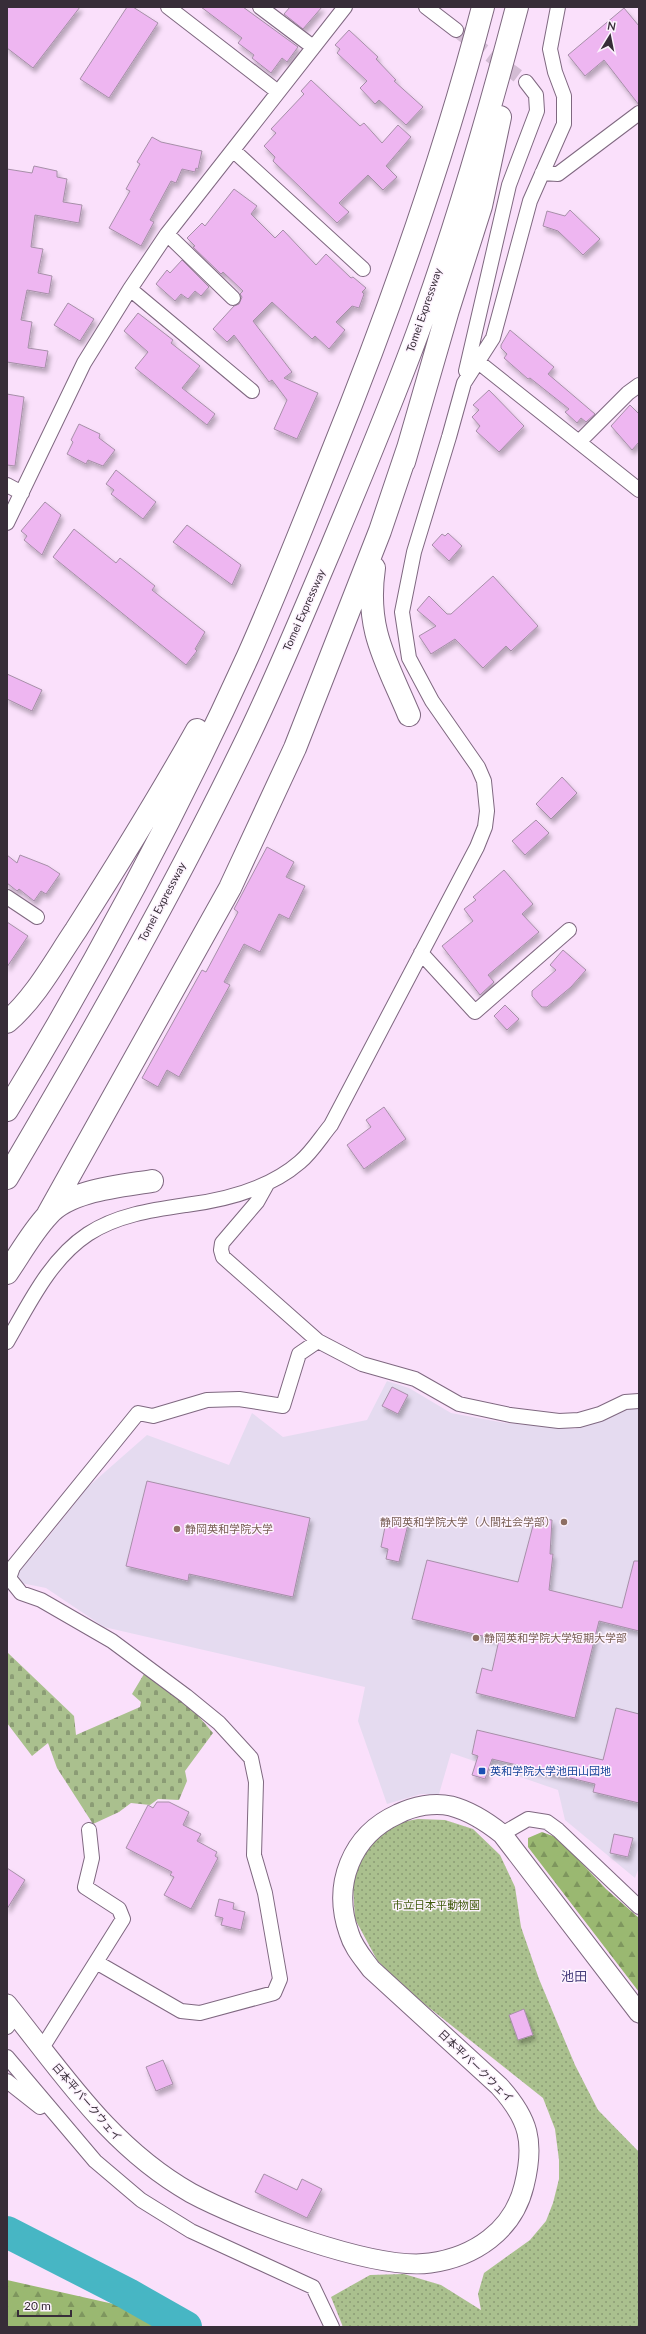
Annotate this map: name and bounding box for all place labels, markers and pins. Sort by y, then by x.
place label: 静岡英和学院大学（人間社会学部） [380,1515,556,1528]
marker: 静岡英和学院大学（人間社会学部） [559,1517,569,1527]
place label: 静岡英和学院大学 [185,1522,273,1535]
marker: 静岡英和学院大学 [172,1524,182,1534]
place label: 静岡英和学院大学短期大学部 [484,1631,627,1644]
marker: 静岡英和学院大学短期大学部 [471,1633,481,1643]
place label: 英和学院大学池田山団地 [490,1764,611,1777]
marker: 英和学院大学池田山団地 [477,1766,487,1776]

